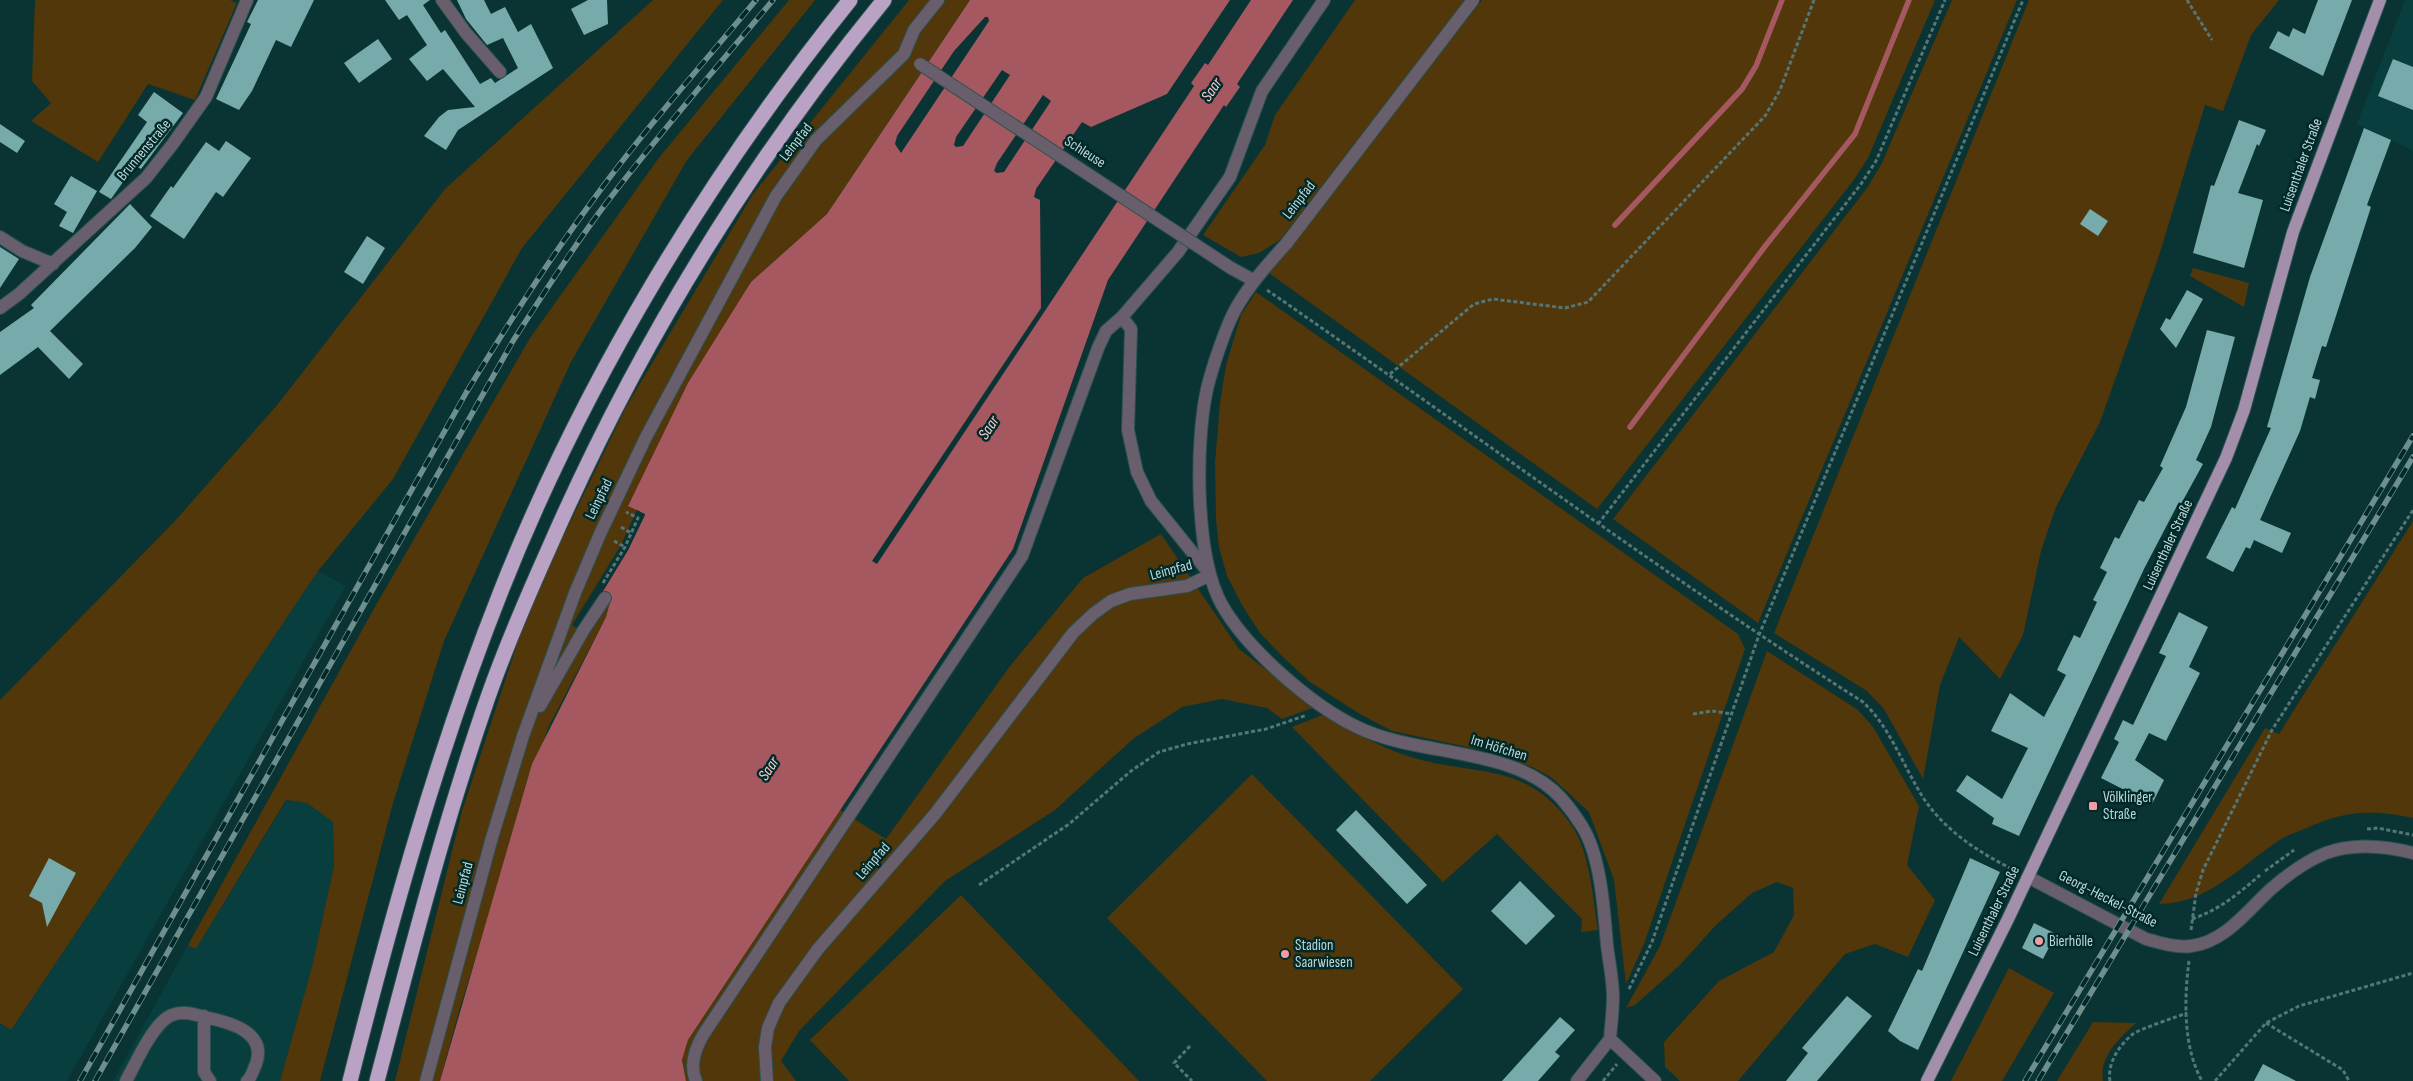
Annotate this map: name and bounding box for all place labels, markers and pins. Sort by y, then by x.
place label: Völklinger Straße [2103,788,2153,824]
marker: Völklinger Straße [2087,800,2099,812]
place label: Bierhölle [2049,932,2093,951]
marker: Bierhölle [2033,935,2045,947]
place label: Stadion Saarwiesen [1295,936,1353,972]
marker: Stadion Saarwiesen [1279,948,1291,960]

